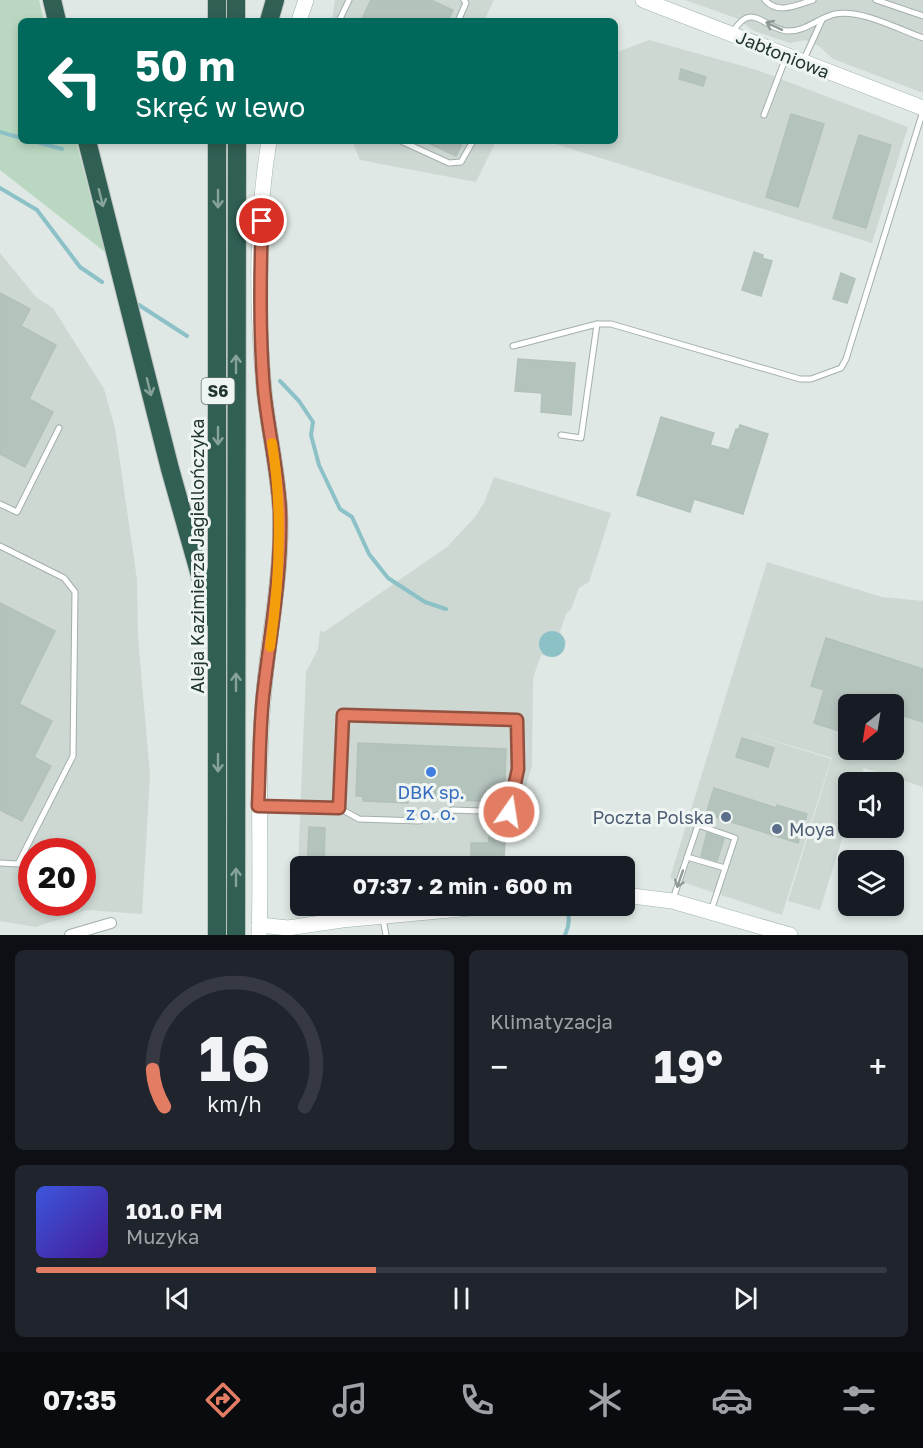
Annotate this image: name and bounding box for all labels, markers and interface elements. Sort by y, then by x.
one-way arrow [766,19,784,31]
street label: Jabłoniowa [733,25,833,83]
text: 50 m [135,40,235,90]
icon: left [36,42,114,120]
text: Skręć w lewo [135,91,305,123]
one-way arrow [96,188,108,207]
one-way arrow [212,189,224,209]
pin [236,195,287,246]
icon: arrive [245,204,278,237]
one-way arrow [230,354,242,374]
one-way arrow [144,377,156,396]
road number: S6 [202,378,234,404]
street label: Aleja Kazimierza Jagiellończyka [186,419,208,693]
one-way arrow [212,426,224,446]
one-way arrow [230,672,242,692]
north arrow [838,694,904,760]
map controls [838,694,904,916]
one-way arrow [212,753,224,773]
marker: DBK sp. z o. o. [424,765,438,779]
button: sound [838,772,904,838]
position arrow [477,780,541,844]
place label: DBK sp. z o. o. [397,781,465,824]
place label: Poczta Polska [593,806,714,828]
marker: Poczta Polska [719,810,733,824]
place label: Moya [789,818,835,840]
marker: Moya [770,822,784,836]
speed limit sign: 20 [18,838,96,916]
button: layers [838,850,904,916]
one-way arrow [230,867,242,887]
one-way arrow [673,869,684,888]
text: 07:37 · 2 min · 600 m [353,872,572,899]
text: Klimatyzacja [490,1009,613,1033]
text: 16 [199,1020,270,1095]
text: 19° [654,1039,723,1093]
text: − [490,1047,508,1086]
text: + [869,1047,887,1086]
text: km/h [207,1091,262,1117]
text: 101.0 FM [126,1197,222,1224]
text: Muzyka [126,1224,199,1248]
icon: previous [161,1282,194,1315]
icon: pause [445,1282,478,1315]
icon: next [729,1282,762,1315]
icon: directions [202,1379,244,1421]
icon: music [329,1379,371,1421]
icon: phone [456,1379,498,1421]
icon: climate [584,1379,626,1421]
icon: car [711,1379,753,1421]
icon: filters [838,1379,880,1421]
text: 07:35 [43,1384,117,1416]

